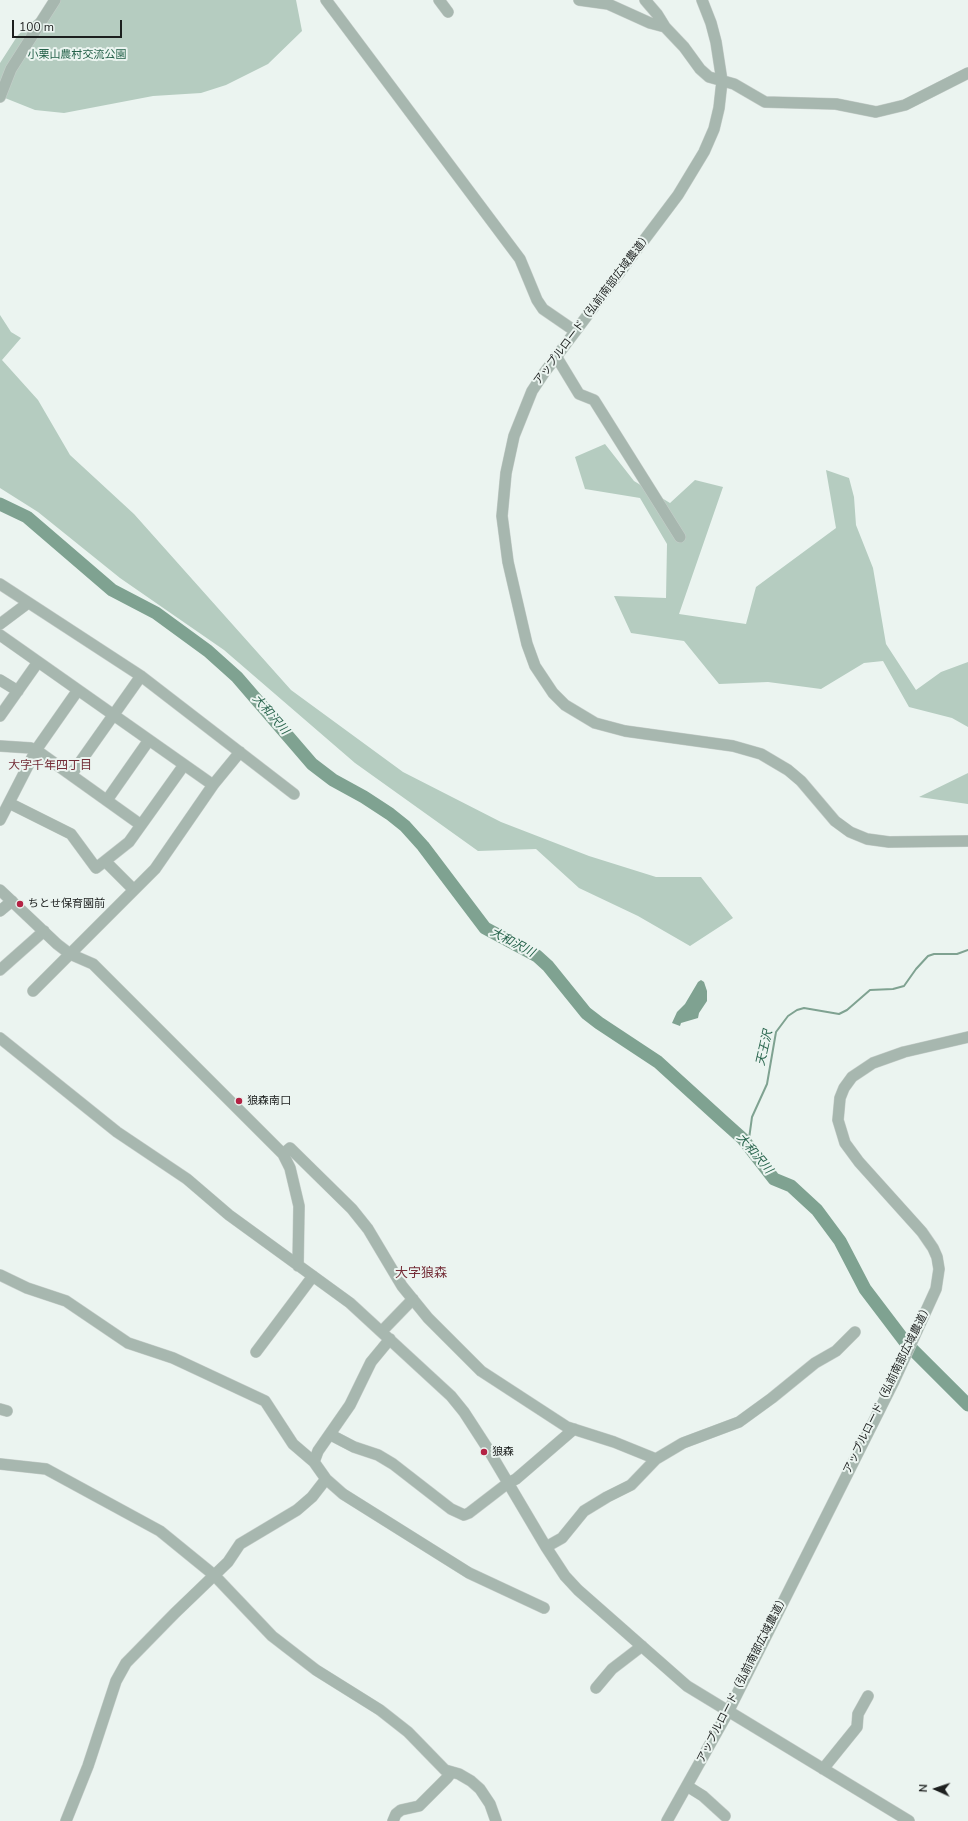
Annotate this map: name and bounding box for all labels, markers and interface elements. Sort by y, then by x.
scale bar [14,12,124,38]
text: 100 m [19,19,54,35]
park label: 小栗山農村交流公園 [28,48,126,62]
street label: アップルロード（弘前南部広域農道） [531,230,655,388]
water label: 大和沢川 [249,692,291,738]
district label: 大字千年四丁目 [8,759,92,773]
place label: ちとせ保育園前 [28,897,105,911]
marker: ちとせ保育園前 [15,899,25,909]
water label: 大和沢川 [487,925,537,961]
water label: 天王沢 [754,1029,776,1067]
place label: 狼森南口 [247,1094,291,1108]
marker: 狼森南口 [234,1096,244,1106]
water label: 大和沢川 [733,1131,775,1177]
district label: 大字狼森 [395,1266,447,1282]
street label: アップルロード（弘前南部広域農道） [841,1302,935,1476]
place label: 狼森 [492,1445,514,1459]
marker: 狼森 [479,1447,489,1457]
street label: アップルロード（弘前南部広域農道） [695,1593,791,1765]
north arrow [916,1769,956,1809]
text: N [916,1784,931,1793]

